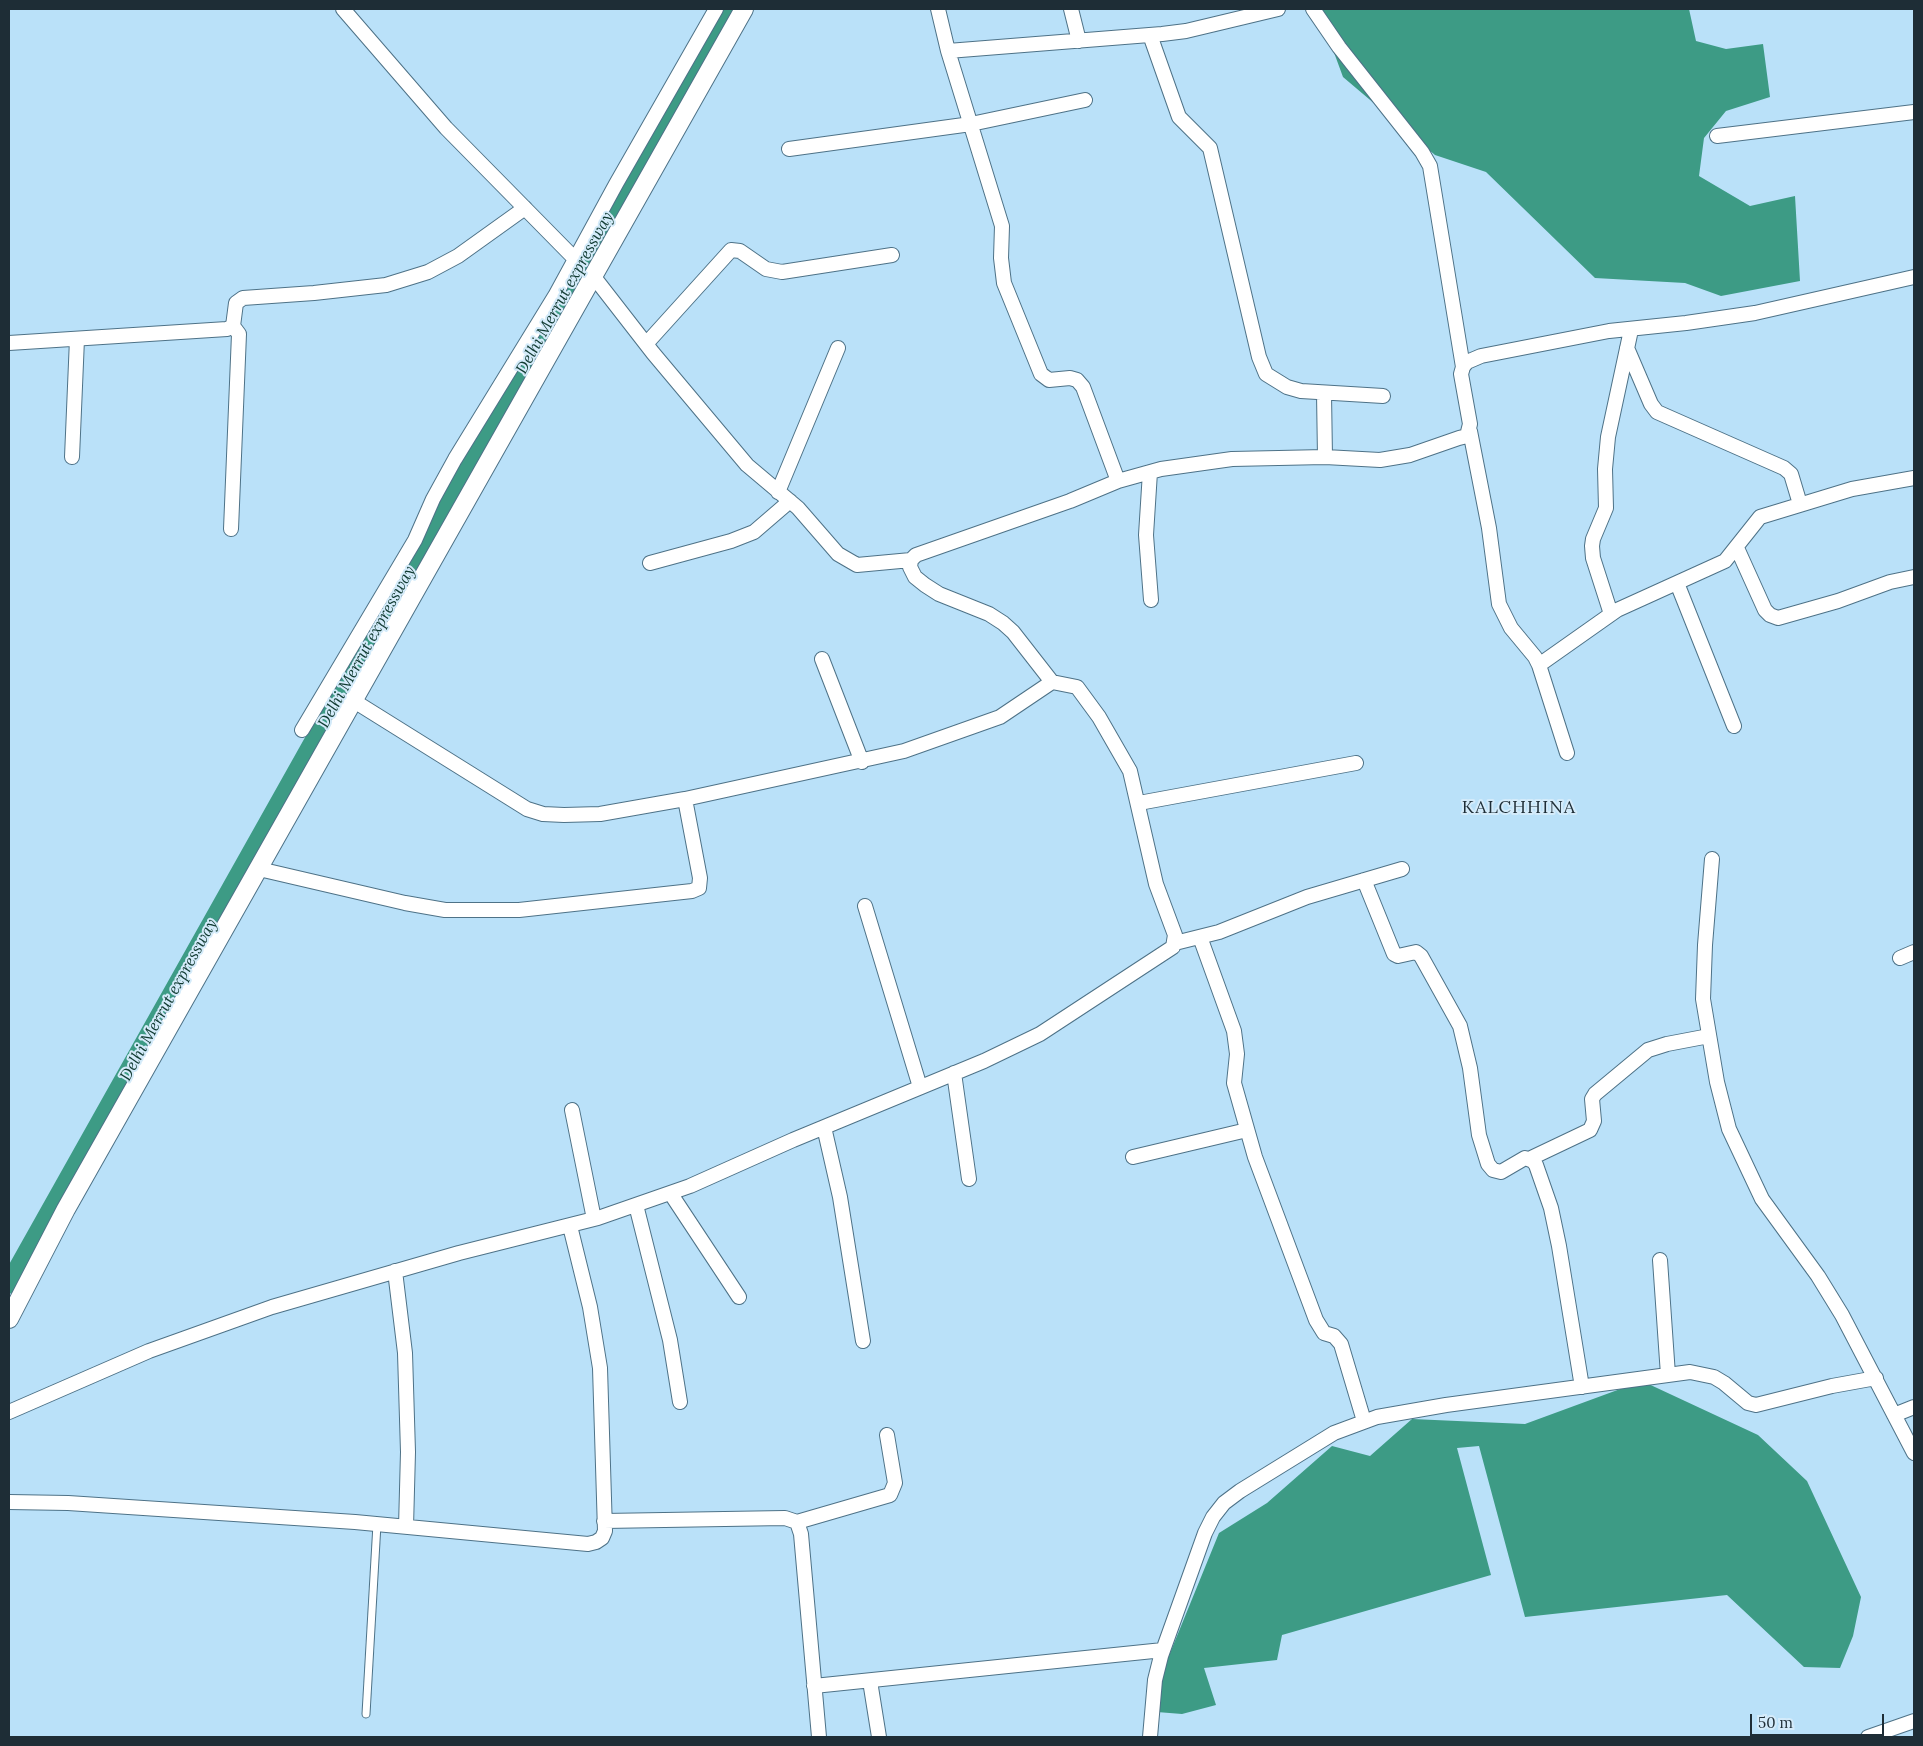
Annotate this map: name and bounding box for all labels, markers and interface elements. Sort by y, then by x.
water label: Delhi Merrut expressway [512,209,618,377]
water label: Delhi Merrut expressway [314,563,420,731]
district label: KALCHHINA [1461,797,1577,819]
water label: Delhi Merrut expressway [116,916,222,1084]
scale bar [1753,1704,1887,1736]
text: 50 m [1758,1713,1793,1732]

